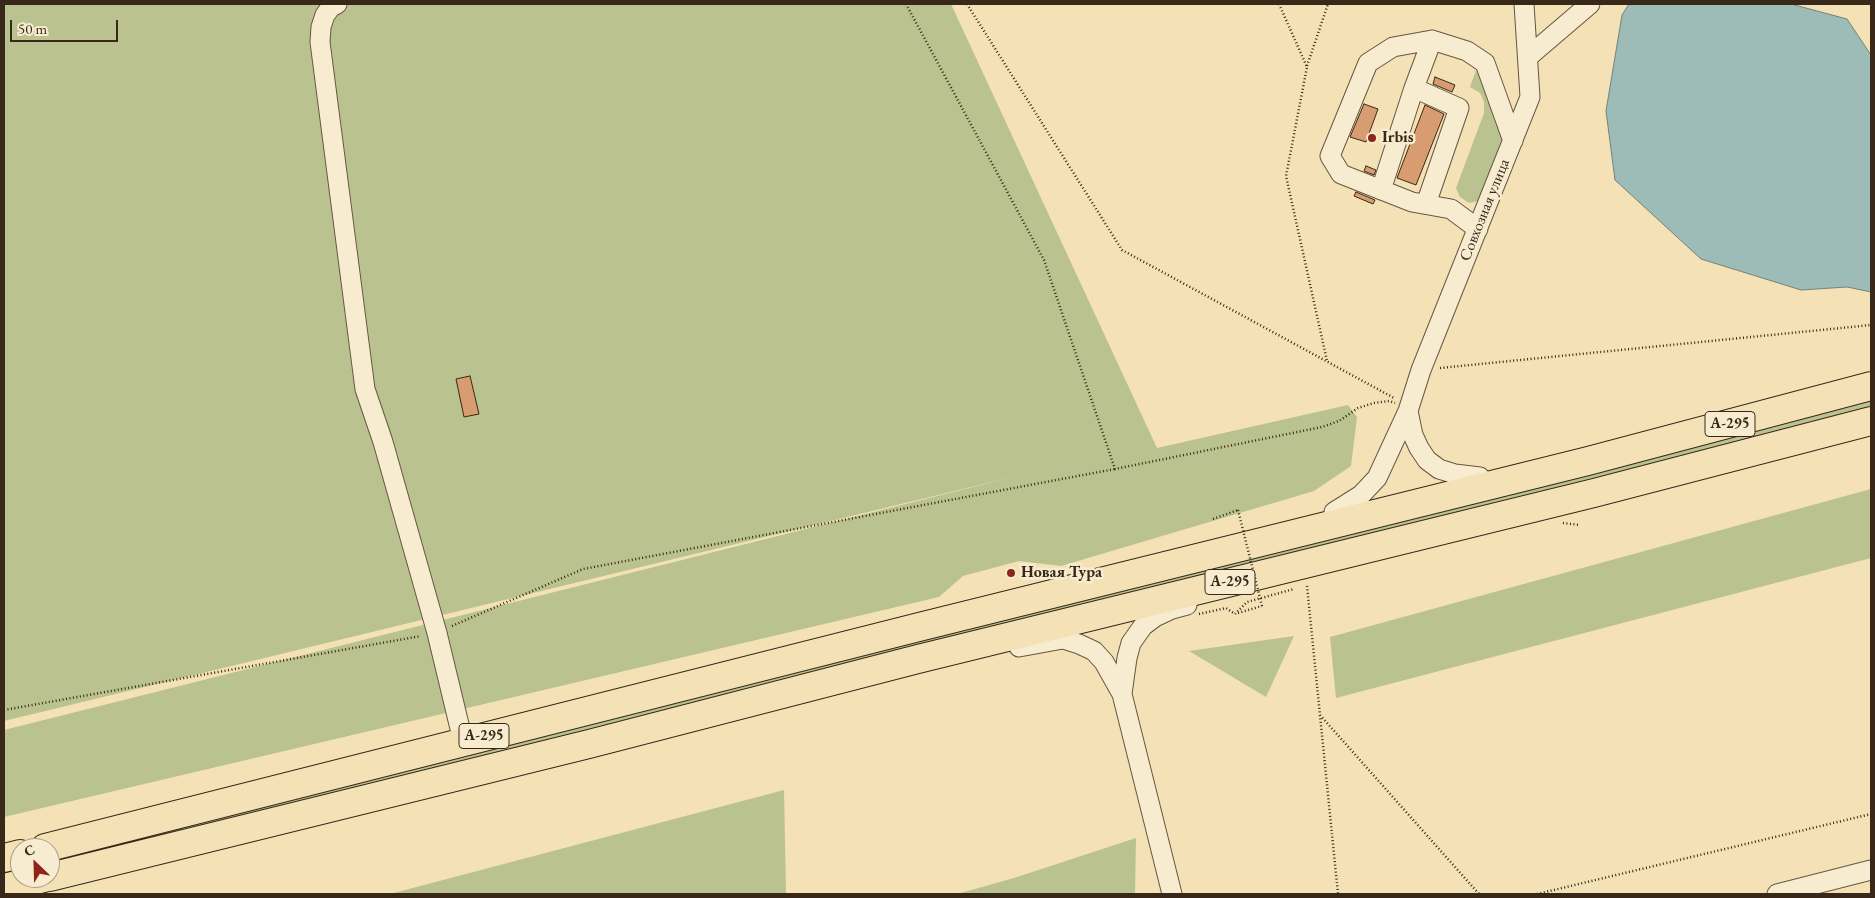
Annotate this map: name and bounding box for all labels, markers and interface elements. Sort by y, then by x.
scale bar [12,10,120,42]
text: 50 m [18,19,47,38]
place label: Irbis [1382,128,1414,148]
marker: Irbis [1366,132,1378,144]
street label: Совхозная улица [1456,156,1514,264]
road number: А-295 [1705,412,1755,436]
place label: Новая Тура [1021,563,1102,583]
marker: Новая Тура [1005,567,1017,579]
road number: А-295 [1205,570,1255,594]
road number: А-295 [459,724,509,748]
north arrow [10,838,60,888]
text: С [21,840,38,860]

